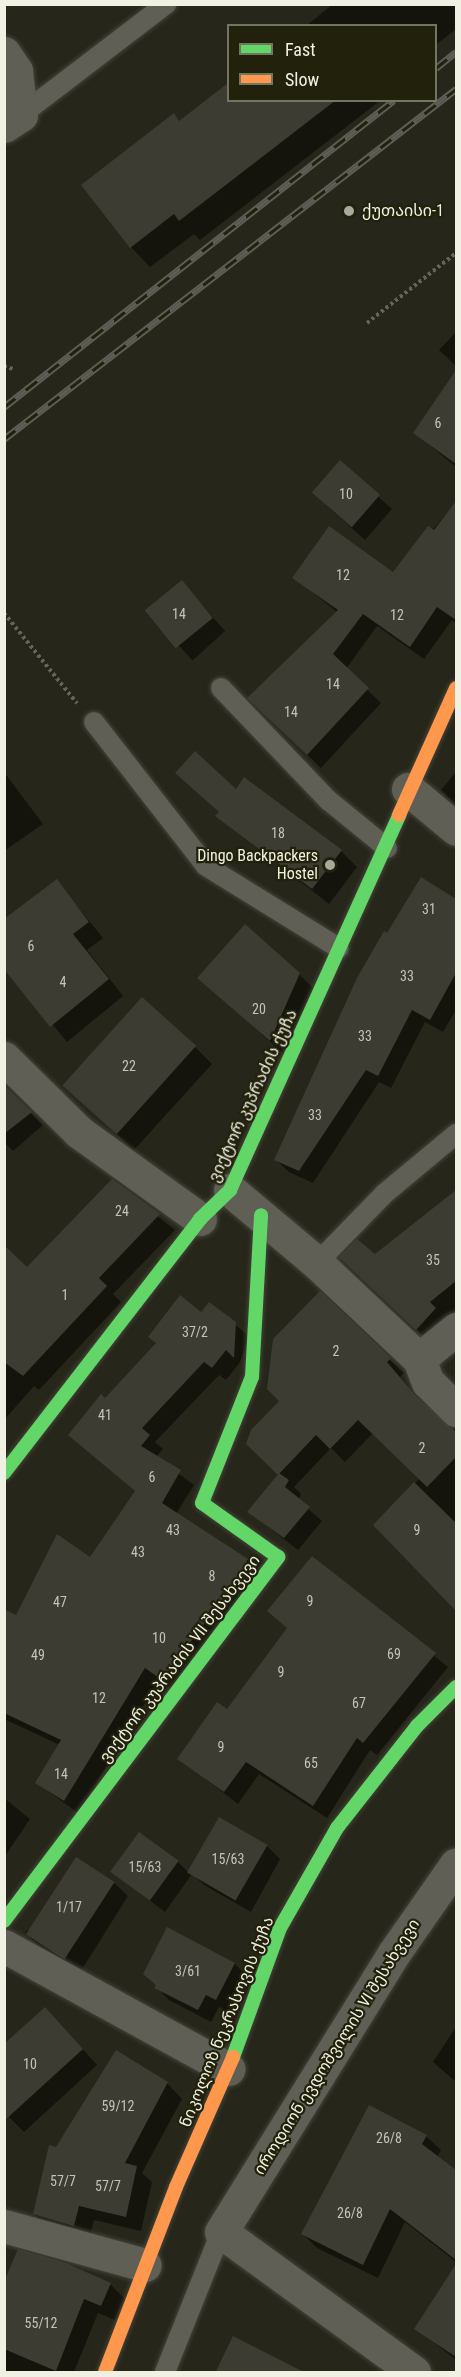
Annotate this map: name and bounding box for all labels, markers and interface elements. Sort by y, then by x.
legend [227,24,437,102]
text: Fast [285,39,316,60]
text: Slow [285,69,319,90]
place label: ქუთაისი-1 [362,201,444,221]
marker: ქუთაისი-1 [340,202,358,220]
house number: 6 [435,415,441,431]
house number: 10 [339,486,353,502]
house number: 12 [336,567,350,583]
house number: 14 [172,606,186,622]
house number: 12 [390,607,404,623]
house number: 14 [326,676,340,692]
house number: 14 [284,704,298,720]
house number: 18 [271,825,285,841]
place label: Dingo Backpackers Hostel [197,846,318,884]
marker: Dingo Backpackers Hostel [323,858,337,872]
house number: 31 [422,901,436,917]
house number: 6 [28,938,34,954]
house number: 33 [400,968,414,984]
house number: 4 [60,974,66,990]
house number: 20 [252,1001,266,1017]
street label: ვიქტორ კუპრაძის ქუჩა [205,1007,301,1185]
house number: 33 [358,1028,372,1044]
house number: 22 [122,1058,136,1074]
house number: 33 [308,1107,322,1123]
house number: 24 [115,1203,129,1219]
house number: 35 [426,1252,440,1268]
house number: 1 [62,1287,68,1303]
house number: 37/2 [182,1324,208,1340]
house number: 2 [333,1343,339,1359]
house number: 41 [98,1407,112,1423]
house number: 2 [419,1440,425,1456]
house number: 6 [149,1469,155,1485]
house number: 43 [166,1522,180,1538]
house number: 9 [414,1522,420,1538]
house number: 43 [131,1544,145,1560]
street label: ვიქტორ კუპრაძის VII შესახვევი [96,1551,264,1767]
house number: 8 [209,1568,215,1584]
house number: 9 [307,1593,313,1609]
house number: 47 [53,1594,67,1610]
house number: 10 [152,1630,166,1646]
house number: 69 [387,1646,401,1662]
house number: 49 [31,1647,45,1663]
house number: 9 [278,1664,284,1680]
house number: 12 [92,1690,106,1706]
house number: 67 [352,1695,366,1711]
house number: 9 [218,1739,224,1755]
house number: 65 [304,1755,318,1771]
house number: 14 [54,1766,68,1782]
house number: 15/63 [212,1851,244,1867]
house number: 15/63 [129,1859,161,1875]
house number: 1/17 [56,1899,82,1915]
street label: ნიკოლოზ ნეკრასოვის ქუჩა [176,1914,278,2130]
street label: იროდიონ ევდოშვილის VI შესახვევი [250,1916,424,2178]
house number: 3/61 [175,1963,201,1979]
house number: 10 [23,2056,37,2072]
house number: 59/12 [102,2098,134,2114]
house number: 26/8 [376,2130,402,2146]
house number: 57/7 [50,2173,76,2189]
house number: 57/7 [95,2178,121,2194]
house number: 26/8 [337,2205,363,2221]
house number: 55/12 [25,2315,57,2331]

